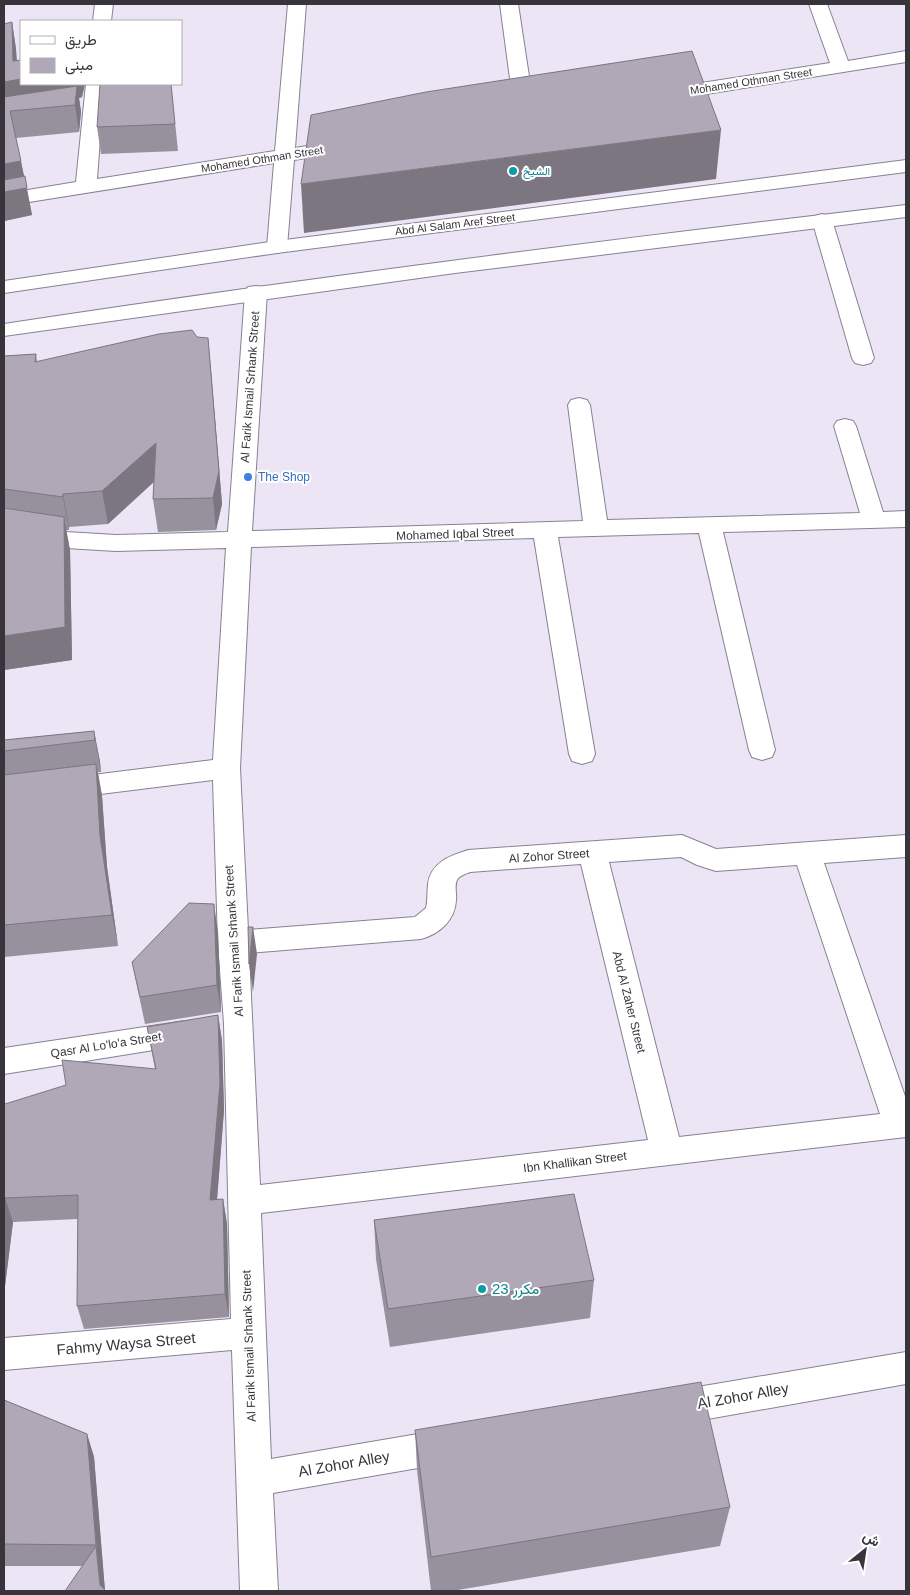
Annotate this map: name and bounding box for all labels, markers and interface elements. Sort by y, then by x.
legend [20,20,182,85]
text: طريق [65,31,97,50]
text: مبنى [65,56,93,75]
street label: Mohamed Othman Street [689,65,813,97]
street label: Mohamed Othman Street [200,143,324,175]
marker: الشيخ [507,165,519,177]
place label: الشيخ [523,165,550,179]
street label: Abd Al Salam Aref Street [394,211,516,237]
street label: Al Farik Ismail Srhank Street [238,310,262,463]
place label: The Shop [258,470,310,484]
marker: The Shop [242,471,254,483]
street label: Mohamed Iqbal Street [396,525,515,543]
street label: Al Zohor Street [508,846,590,866]
street label: Al Farik Ismail Srhank Street [222,864,246,1017]
street label: Abd Al Zaher Street [610,949,649,1055]
street label: Qasr Al Lo'lo'a Street [50,1029,163,1061]
street label: Ibn Khallikan Street [523,1149,628,1175]
street label: Al Farik Ismail Srhank Street [239,1269,259,1422]
place label: 23 مكرر [492,1280,539,1298]
marker: 23 مكرر [476,1283,488,1295]
street label: Fahmy Waysa Street [56,1329,197,1358]
street label: Al Zohor Alley [696,1379,790,1412]
street label: Al Zohor Alley [297,1447,391,1480]
north arrow [840,1525,890,1575]
text: ش [860,1528,883,1551]

